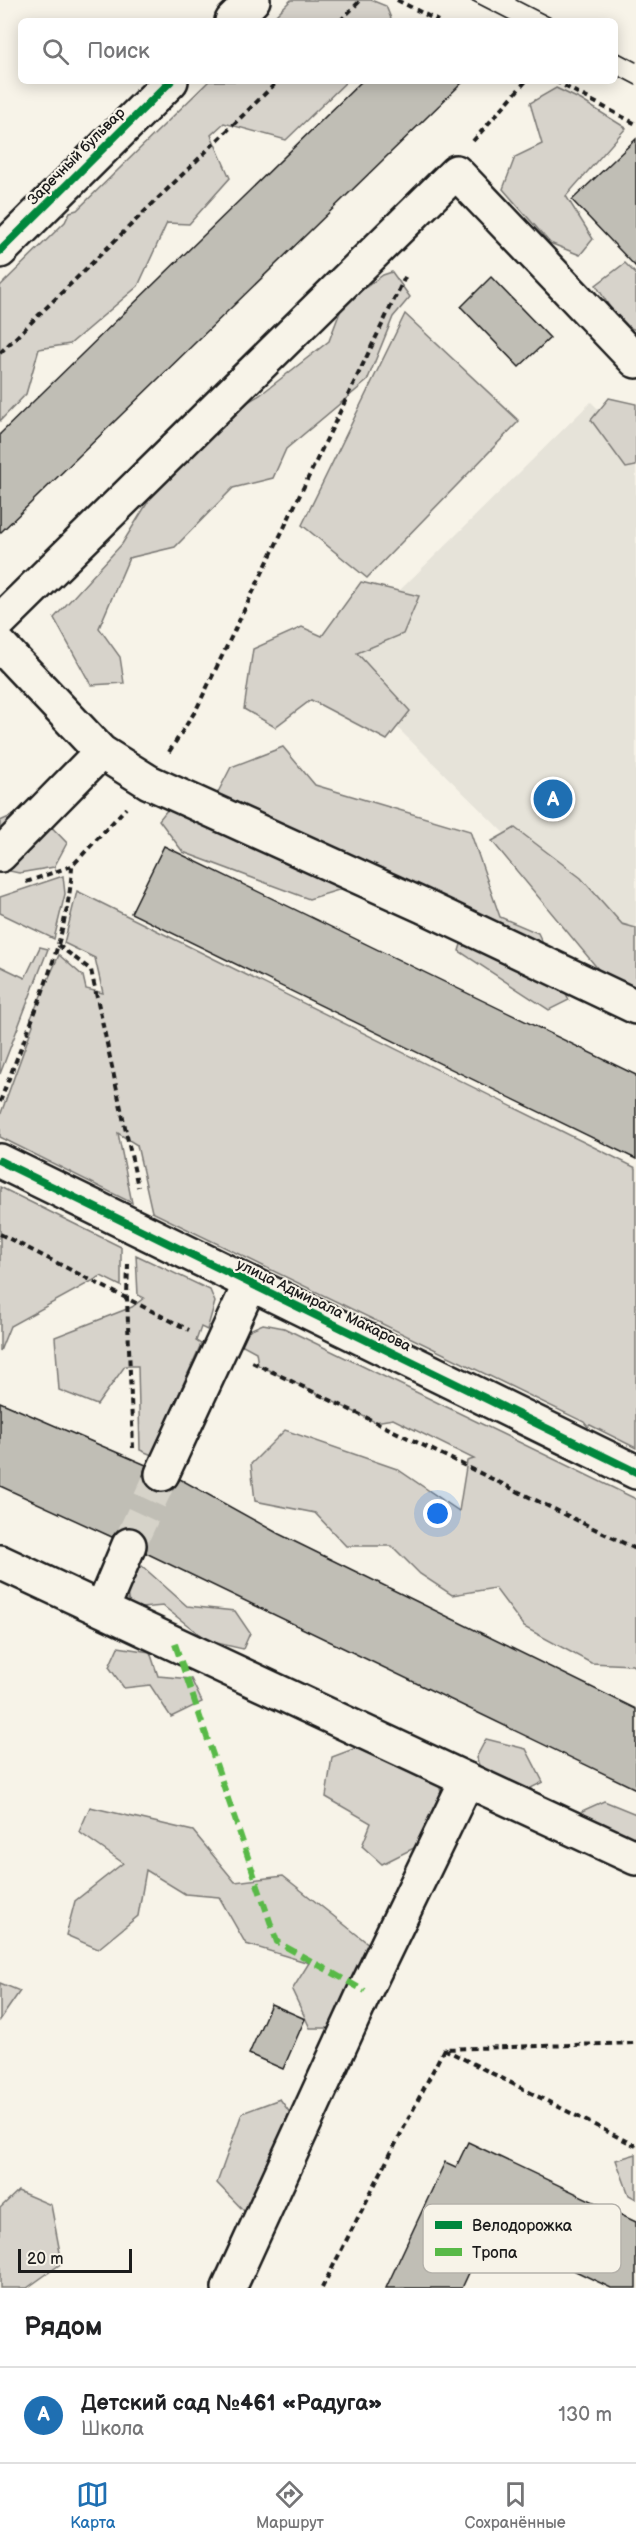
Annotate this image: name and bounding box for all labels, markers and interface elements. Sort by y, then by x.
search box [18,18,618,84]
icon: search [39,35,72,68]
text: Поиск [87,38,150,65]
street label: Заречный бульвар [24,103,130,209]
pin: A [534,776,572,822]
street label: улица Адмирала Макарова [233,1255,414,1356]
your location [423,1499,452,1528]
legend [423,2204,621,2273]
text: Велодорожка [472,2217,573,2236]
text: Тропа [472,2244,518,2263]
scale bar [18,2246,132,2274]
text: 20 m [27,2250,63,2269]
text: Рядом [24,2312,102,2343]
text: Детский сад №461 «Радуга» [81,2390,382,2417]
text: A [37,2403,50,2427]
text: 130 m [558,2403,612,2427]
text: Школа [81,2417,144,2441]
tab: Карта [70,2478,115,2533]
tab: Маршрут [256,2478,324,2533]
tab: Сохранённые [465,2478,566,2533]

